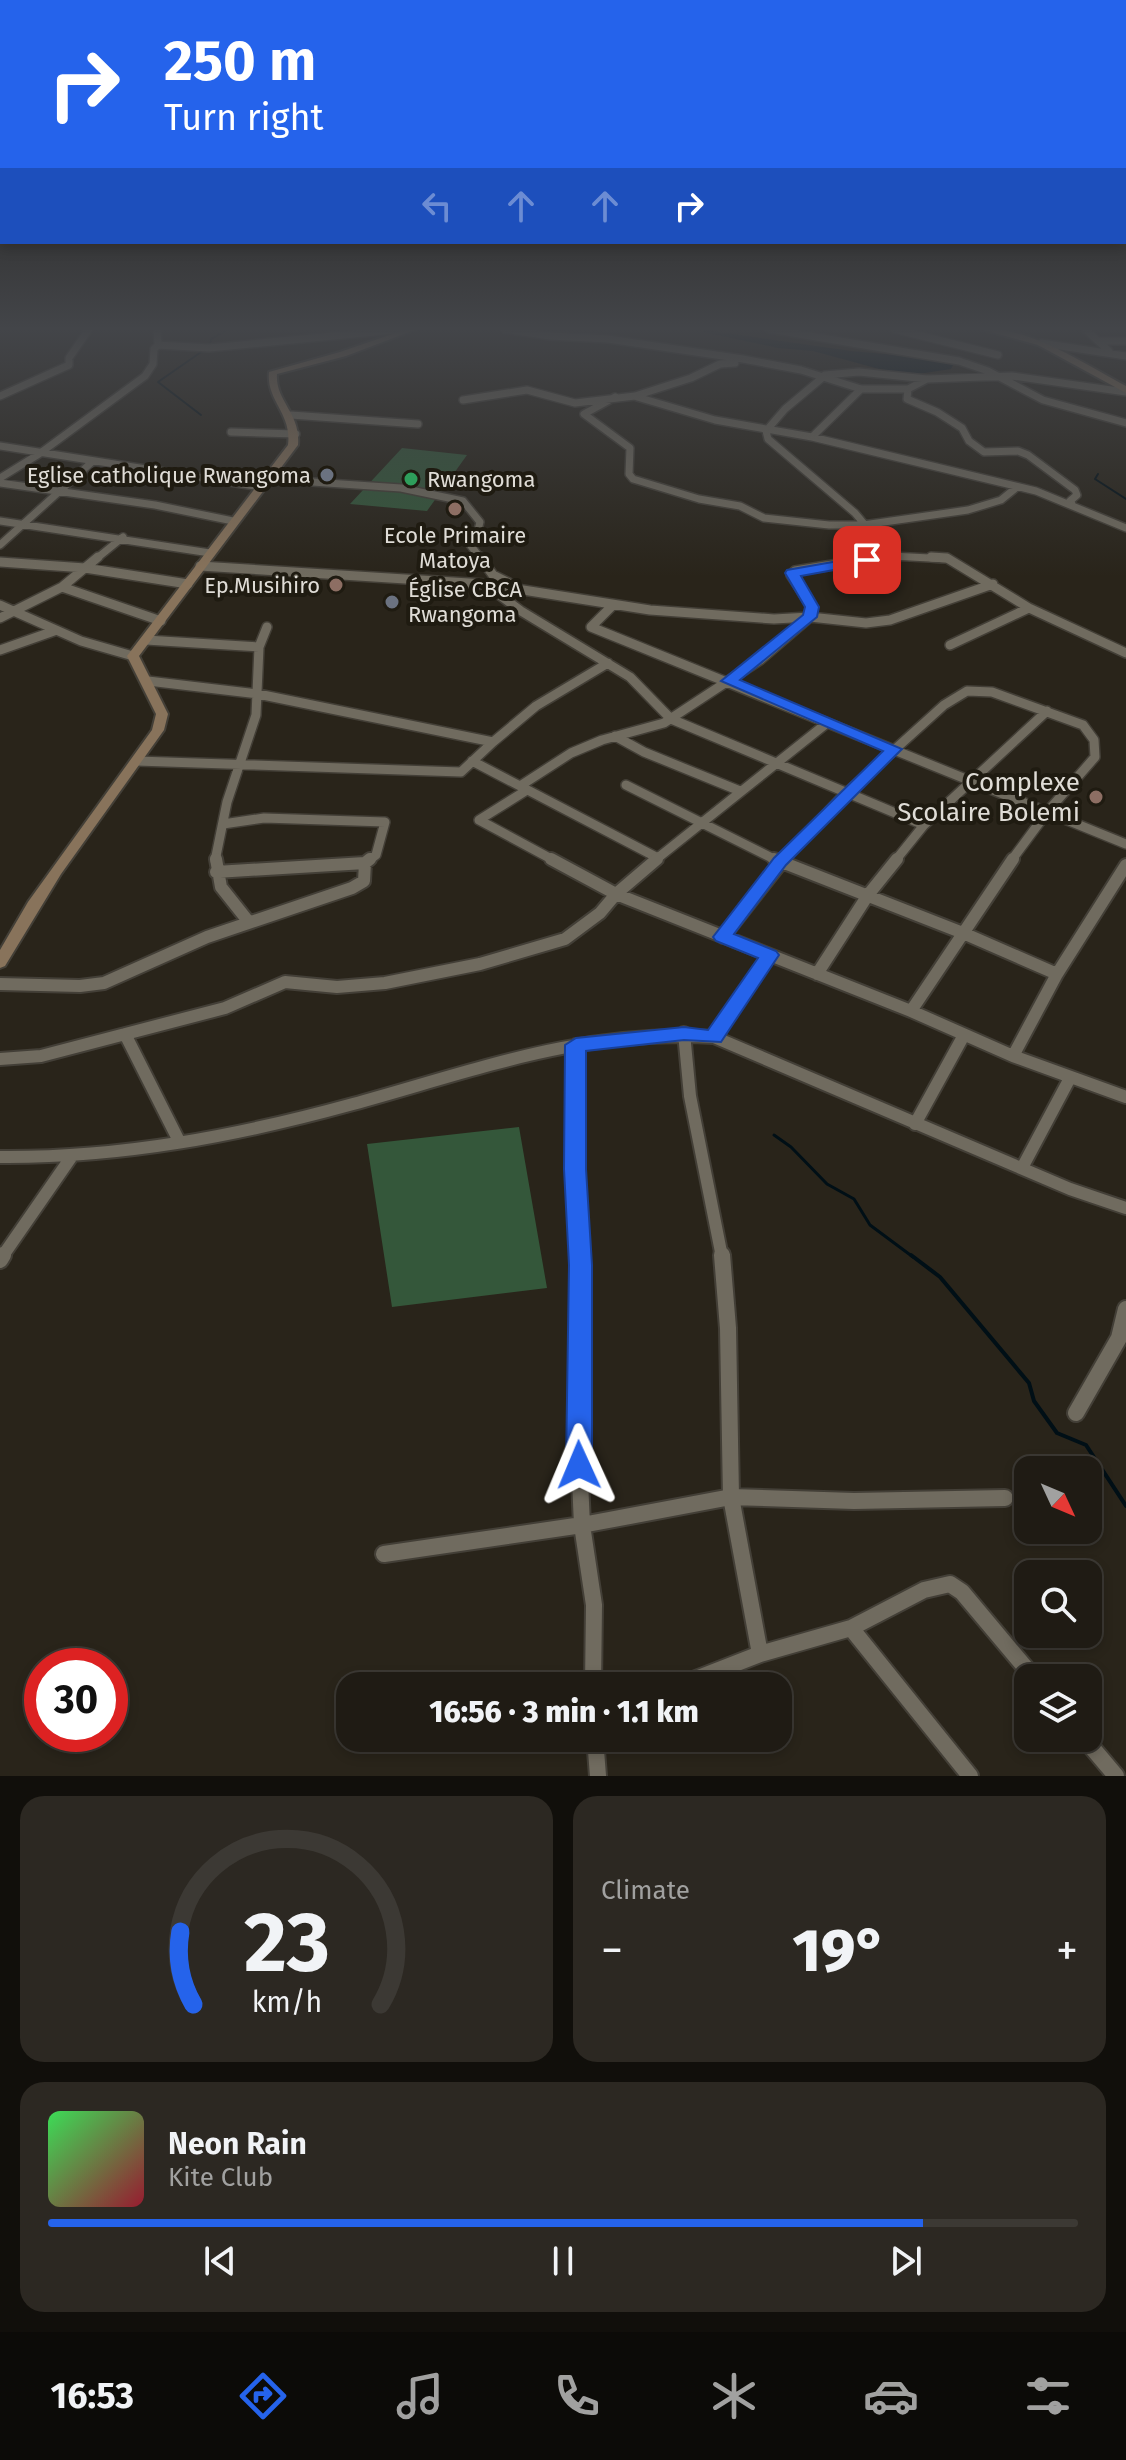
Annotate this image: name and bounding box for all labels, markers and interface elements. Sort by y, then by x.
text: 250 m [164,28,316,95]
icon: right [32,32,136,136]
text: Turn right [164,96,324,140]
icon: left [415,184,459,228]
icon: ahead [499,184,543,228]
icon: ahead [583,184,627,228]
icon: right [667,184,711,228]
place label: Eglise catholique Rwangoma [27,462,311,489]
marker: Eglise catholique Rwangoma [318,466,336,484]
place label: Rwangoma [427,466,535,493]
marker: Rwangoma [402,470,420,488]
marker: Ecole Primaire Matoya [446,500,464,518]
place label: Ecole Primaire Matoya [384,522,526,574]
pin [833,526,901,594]
icon: arrive [845,538,889,582]
place label: Ep.Musihiro [204,572,320,599]
marker: Ep.Musihiro [327,576,345,594]
place label: Église CBCA Rwangoma [408,576,523,628]
marker: Église CBCA Rwangoma [383,593,401,611]
place label: Complexe Scolaire Bolemi [897,767,1080,828]
marker: Complexe Scolaire Bolemi [1087,788,1105,806]
position arrow [537,1423,621,1507]
north arrow [1014,1456,1102,1544]
map controls [1014,1456,1102,1752]
button: search [1014,1560,1102,1648]
speed limit sign: 30 [24,1648,128,1752]
button: layers [1014,1664,1102,1752]
text: 16:56 · 3 min · 1.1 km [429,1694,699,1730]
text: Climate [601,1875,690,1906]
text: 23 [244,1893,329,1993]
text: 19° [793,1915,886,1987]
text: − [601,1924,623,1977]
text: + [1056,1924,1078,1977]
text: km/h [251,1985,322,2020]
text: Neon Rain [168,2126,307,2162]
text: Kite Club [168,2162,273,2193]
icon: previous [198,2239,242,2283]
icon: pause [541,2239,585,2283]
icon: next [884,2239,928,2283]
icon: directions [235,2368,291,2424]
icon: music [392,2368,448,2424]
icon: phone [549,2368,605,2424]
icon: climate [706,2368,762,2424]
icon: car [863,2368,919,2424]
icon: filters [1020,2368,1076,2424]
text: 16:53 [50,2374,134,2418]

